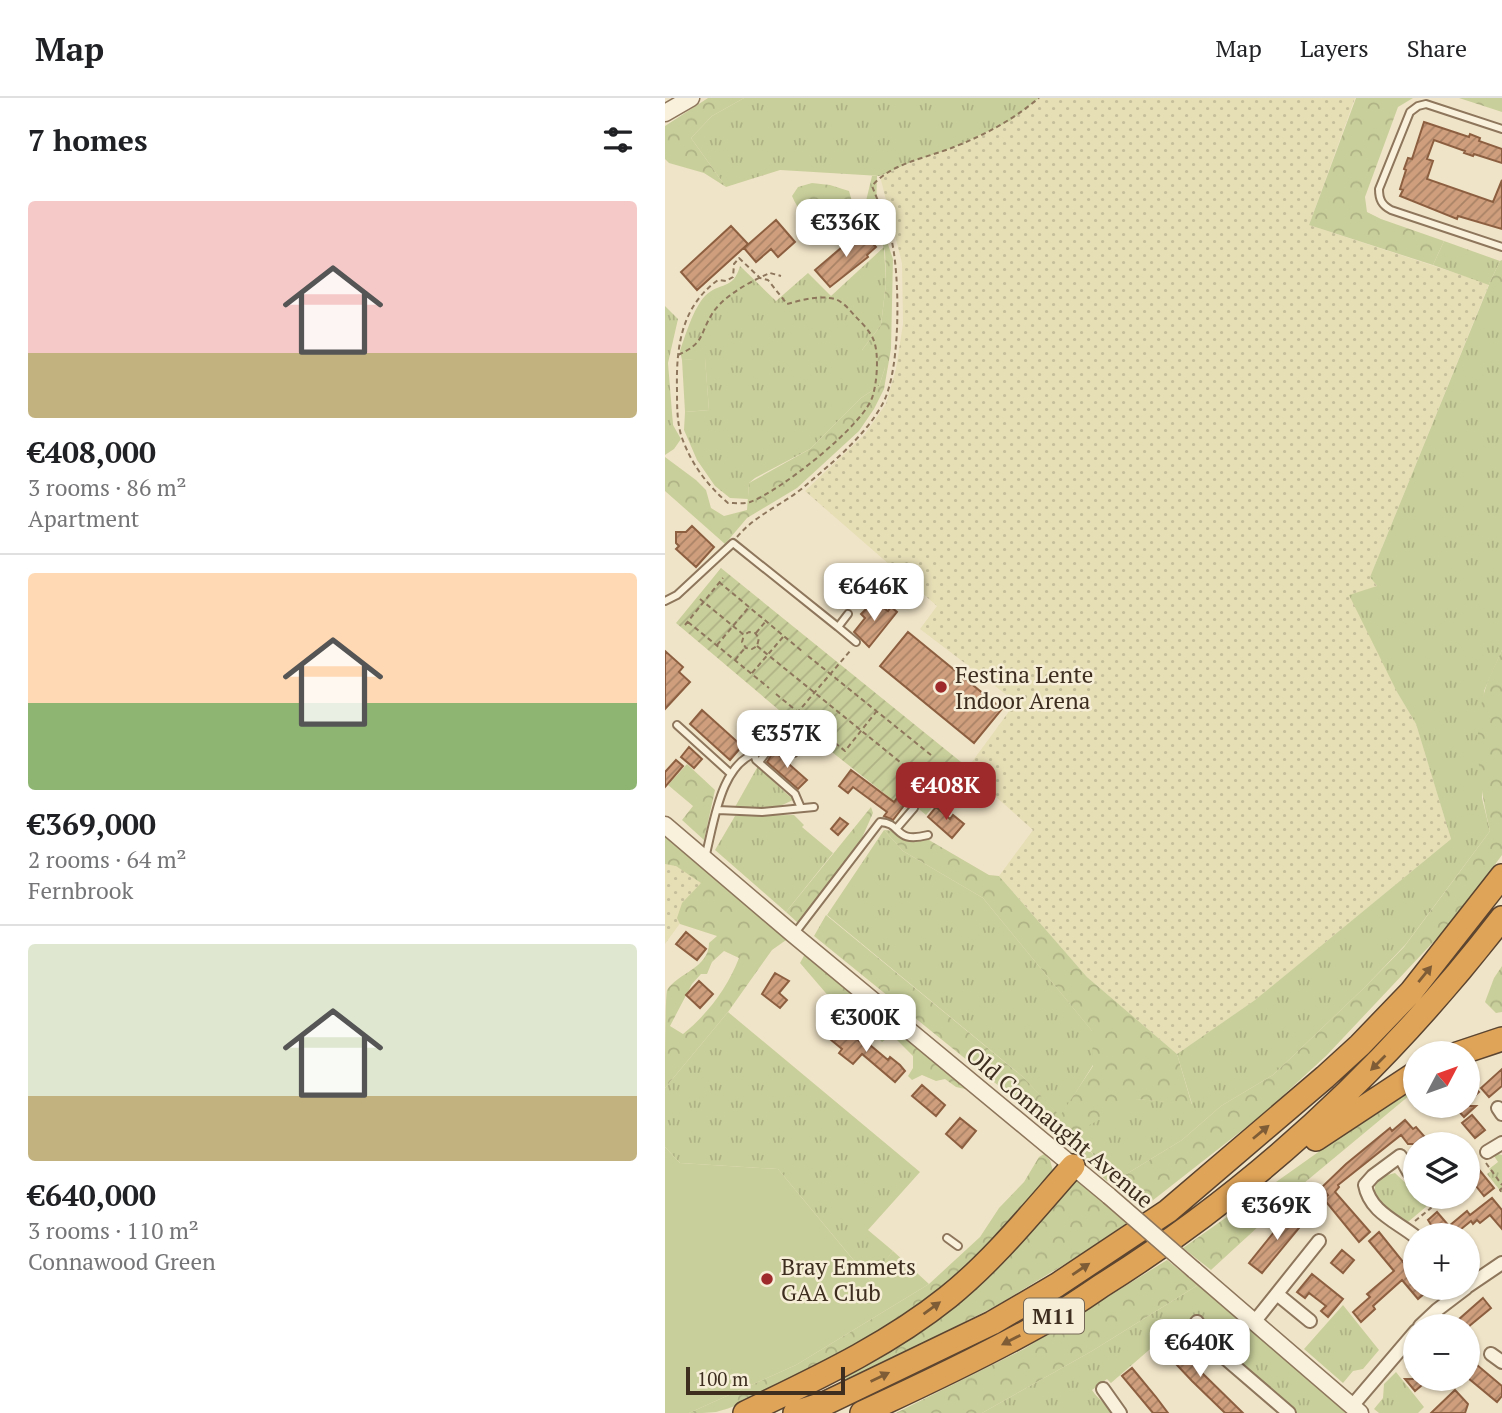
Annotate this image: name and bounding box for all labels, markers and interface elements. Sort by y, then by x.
text: Map [35,27,104,70]
text: Map [1215,32,1262,64]
text: Layers [1300,32,1369,64]
text: Share [1407,32,1467,64]
text: 7 homes [28,120,147,160]
icon: filters [599,121,637,159]
pin: €336K [797,200,895,259]
text: €336K [812,206,880,237]
icon: home [270,247,396,373]
text: €408,000 [28,432,156,472]
text: 3 rooms · 86 m² [28,472,187,503]
text: Apartment [28,503,139,534]
pin: €646K [825,564,923,623]
text: €646K [840,570,908,601]
icon: home [270,619,396,745]
place label: Festina Lente Indoor Arena [955,659,1093,716]
marker: Festina Lente Indoor Arena [933,679,949,695]
pin: €357K [738,710,836,770]
text: €357K [753,717,821,748]
pin: €408K [897,762,995,822]
text: €408K [912,769,980,800]
text: €369,000 [28,804,156,844]
text: 2 rooms · 64 m² [28,844,187,875]
text: Fernbrook [28,875,133,906]
one-way arrow [1417,966,1432,983]
icon: home [270,990,396,1116]
pin: €300K [817,995,915,1054]
text: €300K [832,1001,900,1032]
street label: Old Connaught Avenue [960,1039,1160,1215]
north arrow [1403,1041,1481,1118]
map controls [1403,1041,1480,1391]
one-way arrow [1369,1054,1386,1071]
one-way arrow [1252,1124,1270,1139]
button: layers [1403,1132,1480,1209]
text: €640,000 [28,1175,156,1215]
pin: €369K [1228,1182,1326,1242]
text: €369K [1243,1189,1311,1220]
text: 3 rooms · 110 m² [28,1215,199,1246]
button: + [1403,1223,1480,1300]
text: Connawood Green [28,1246,216,1277]
place label: Bray Emmets GAA Club [781,1251,916,1308]
one-way arrow [1071,1263,1091,1276]
marker: Bray Emmets GAA Club [759,1271,775,1287]
road number: M11 [1024,1298,1084,1334]
one-way arrow [923,1301,942,1315]
button: − [1403,1314,1480,1391]
pin: €640K [1151,1320,1249,1379]
text: €640K [1166,1326,1234,1357]
one-way arrow [1001,1334,1021,1345]
scale bar [686,1364,845,1396]
text: 100 m [697,1366,748,1391]
one-way arrow [870,1371,890,1382]

